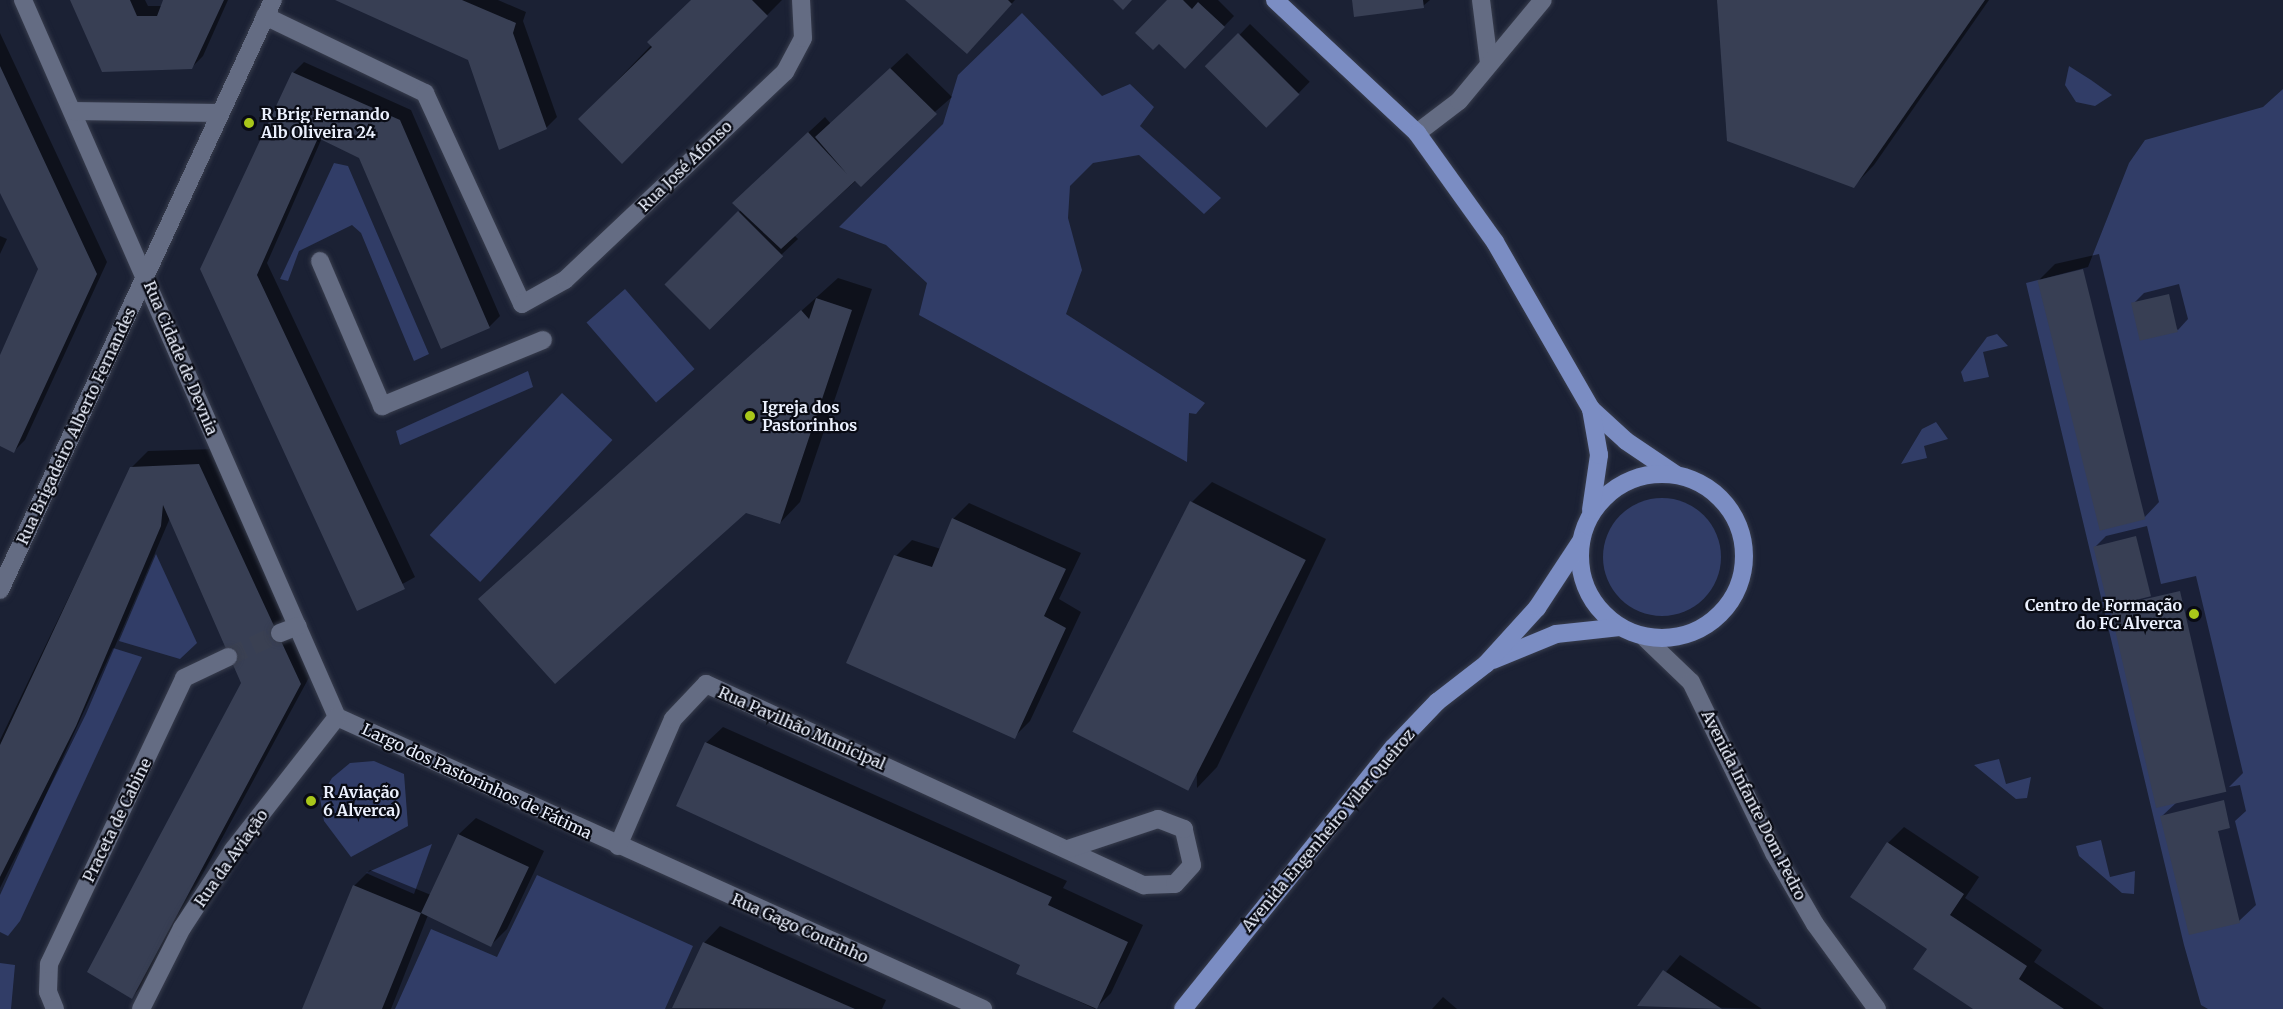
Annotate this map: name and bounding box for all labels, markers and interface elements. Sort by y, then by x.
place label: R Brig Fernando Alb Oliveira 24 [261,104,390,142]
marker: R Brig Fernando Alb Oliveira 24 [242,116,256,130]
street label: Rua José Afonso [634,117,736,215]
street label: Rua Cidade de Devnia [140,278,222,438]
street label: Rua Brigadeiro Alberto Fernandes [13,304,139,548]
place label: Igreja dos Pastorinhos [762,397,857,435]
marker: Igreja dos Pastorinhos [743,409,757,423]
place label: Centro de Formação do FC Alverca [2025,595,2182,633]
marker: Centro de Formação do FC Alverca [2187,607,2201,621]
street label: Rua Pavilhão Municipal [715,682,889,774]
street label: Avenida Infante Dom Pedro [1698,707,1810,903]
street label: Largo dos Pastorinhos de Fátima [359,719,595,843]
street label: Avenida Engenheiro Vilar Queiroz [1238,725,1418,935]
street label: Praceta de Cabine [79,755,155,885]
place label: R Aviação 6 Alverca) [323,782,401,820]
marker: R Aviação 6 Alverca) [304,794,318,808]
street label: Rua da Aviação [190,806,272,910]
street label: Rua Gago Coutinho [729,889,871,967]

